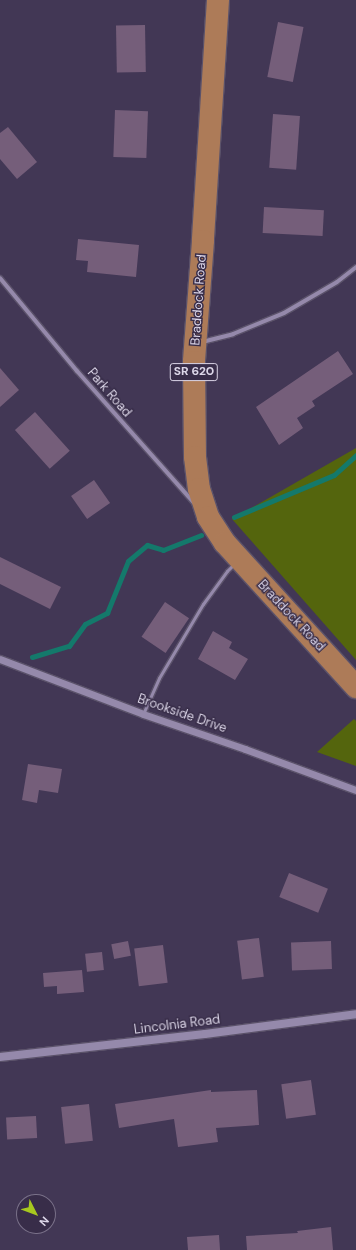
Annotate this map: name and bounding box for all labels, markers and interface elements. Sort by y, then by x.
street label: Braddock Road [188,254,210,346]
road number: SR 620 [169,362,219,382]
street label: Park Road [84,365,134,421]
street label: Braddock Road [254,577,328,655]
street label: Brookside Drive [135,691,229,737]
street label: Lincolnia Road [133,1012,221,1038]
north arrow [16,1194,56,1234]
text: N [36,1214,52,1229]

